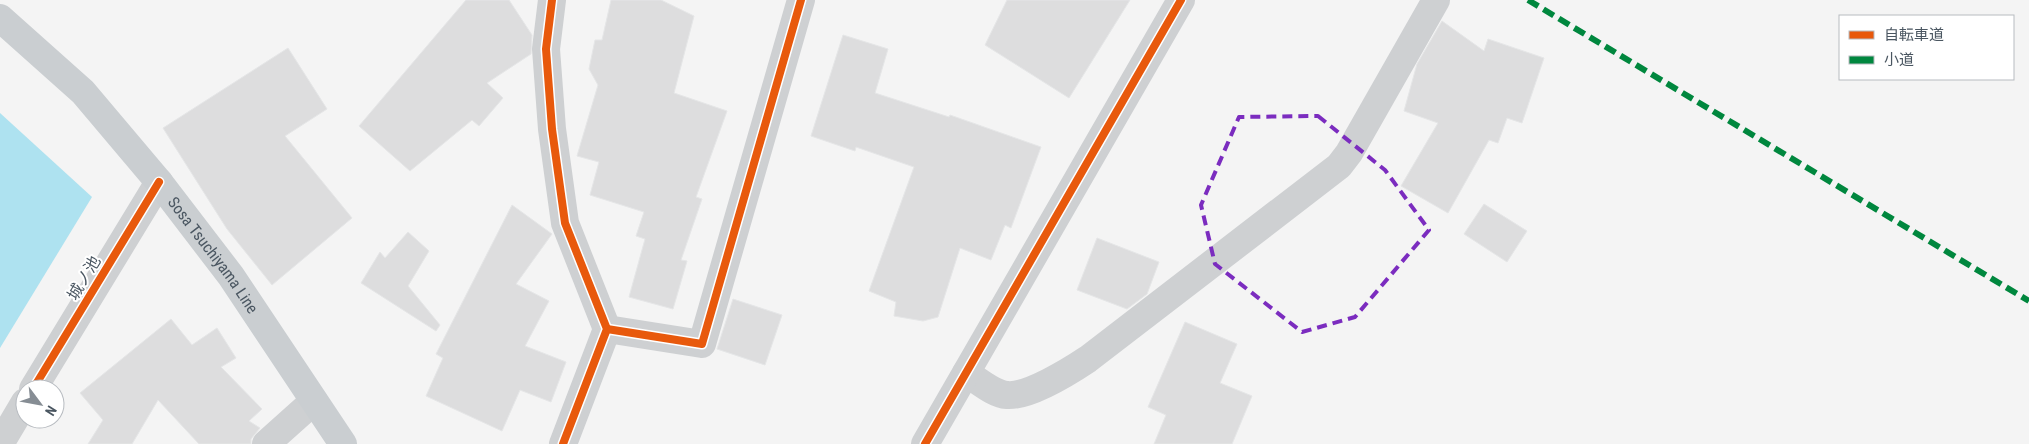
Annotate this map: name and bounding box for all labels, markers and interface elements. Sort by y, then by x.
legend [1839,15,2014,80]
text: 自転車道 [1884,26,1944,44]
text: 小道 [1884,51,1914,69]
street label: Sosa Tsuchiyama Line [164,193,263,317]
street label: 城ノ池 [63,253,105,303]
north arrow [15,379,65,429]
text: N [42,403,60,419]

